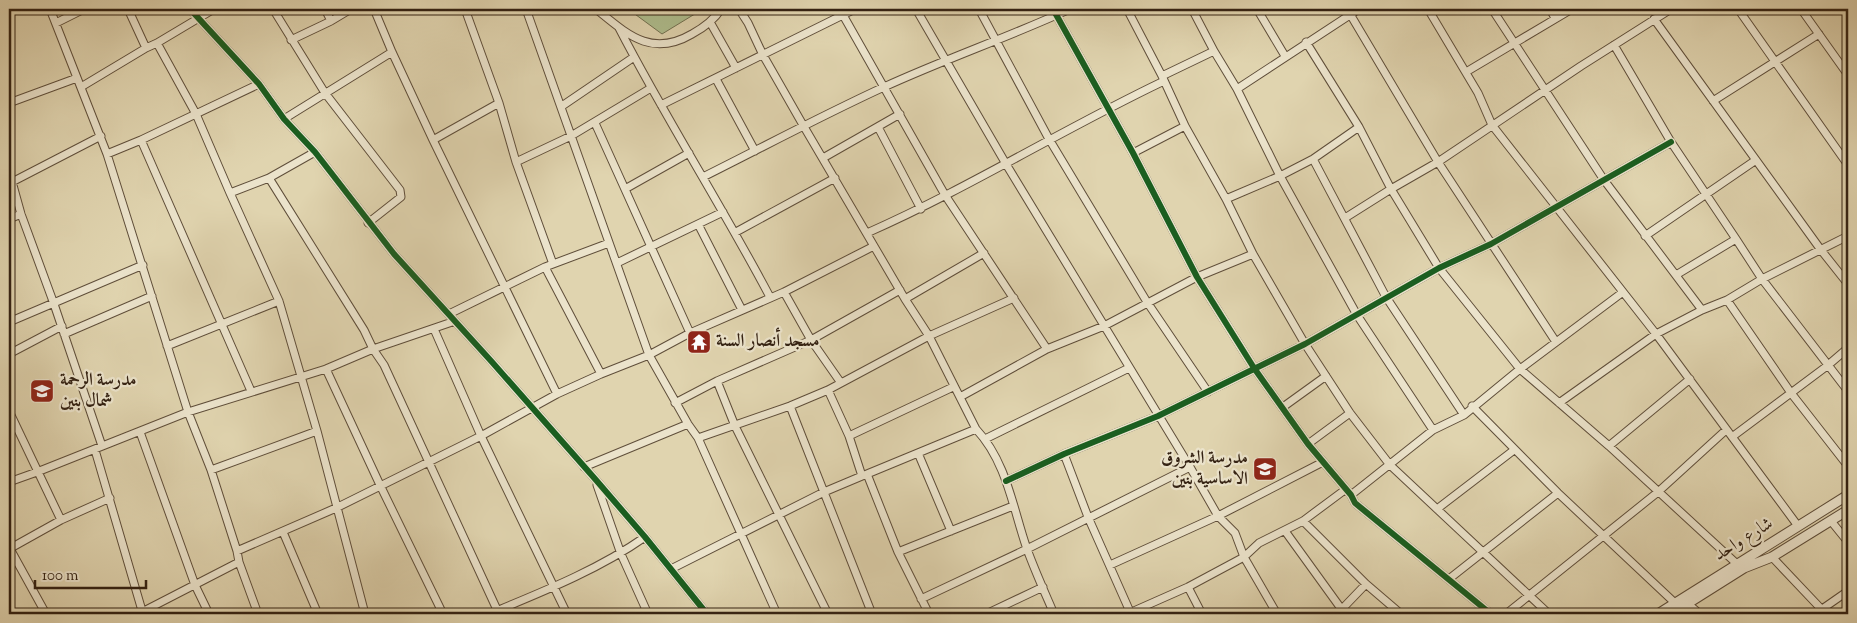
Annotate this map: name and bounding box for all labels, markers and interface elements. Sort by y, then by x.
place label: مسجد أنصار السنة [716,327,819,355]
temple icon: مسجد أنصار السنة [686,329,712,355]
place label: مدرسة الرحمة شمال بنين [60,368,137,415]
school or university icon: مدرسة الرحمة شمال بنين [29,378,55,404]
place label: مدرسة الشروق الاساسية بنين [1161,446,1248,493]
school or university icon: مدرسة الشروق الاساسية بنين [1252,456,1278,482]
street label: شارع واحد [1709,512,1779,568]
scale bar [35,558,146,590]
text: 100 m [42,566,79,587]

